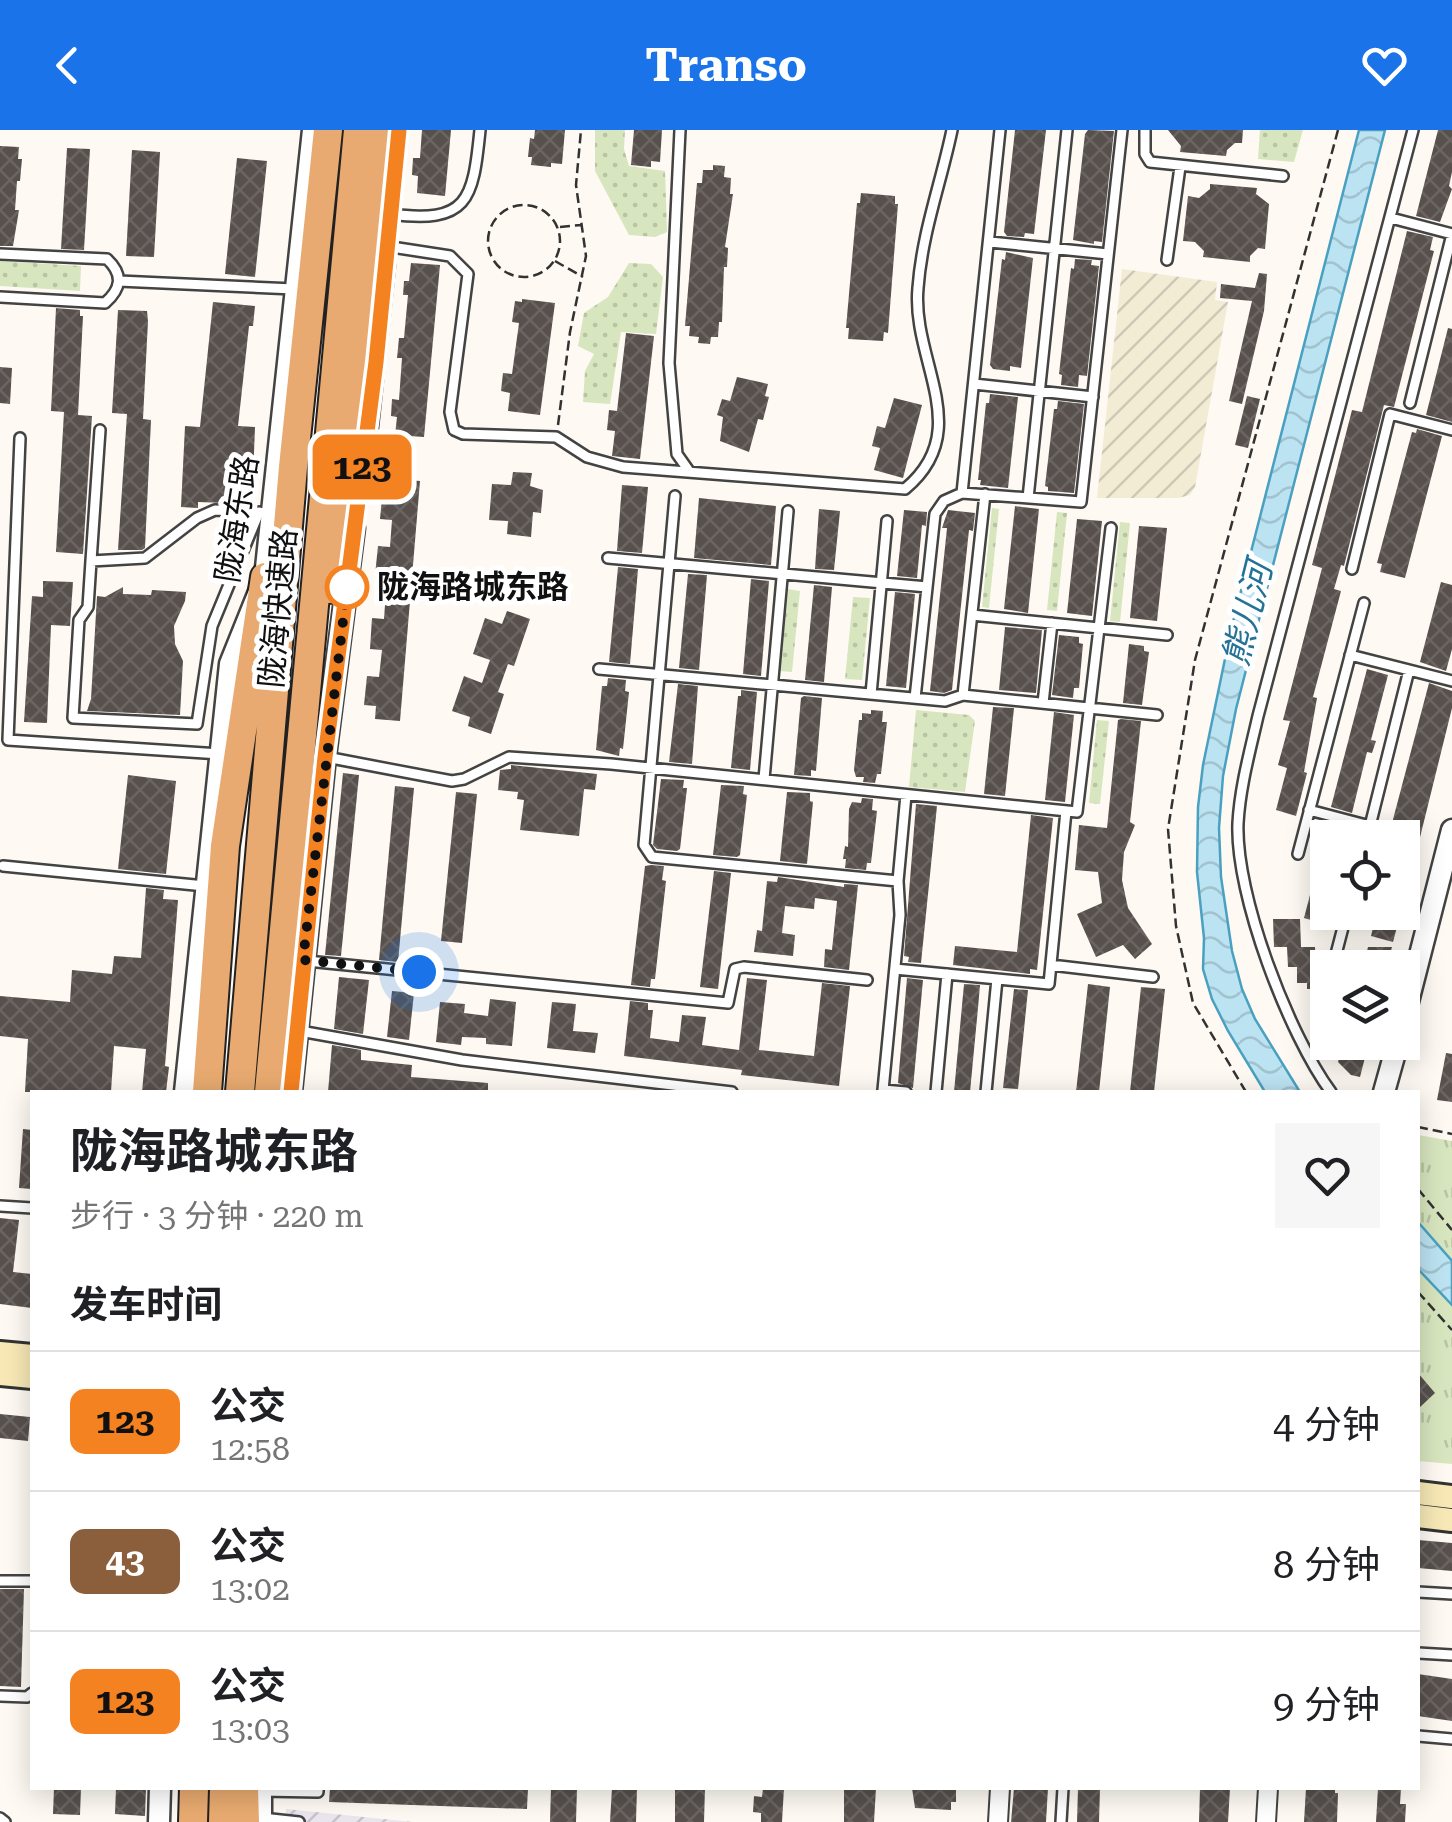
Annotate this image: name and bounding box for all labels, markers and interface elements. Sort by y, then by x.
icon: back [40,38,95,93]
icon: heart [1357,38,1412,93]
text: Transo [645,39,807,92]
line badge: 123 [304,434,420,500]
text: 123 [333,447,391,488]
street label: 陇海东路 [208,453,266,585]
street label: 陇海快速路 [252,527,304,689]
water label: 熊儿河 [1215,552,1282,670]
marker: 陇海路城东路 [326,566,368,608]
place label: 陇海路城东路 [377,568,569,606]
map controls [1310,820,1420,1060]
button: locate [1310,820,1420,930]
your location [394,947,444,997]
button: layers [1310,950,1420,1060]
button: heart [1275,1123,1380,1228]
text: 陇海路城东路 [70,1124,358,1180]
text: 步行 · 3 分钟 · 220 m [70,1197,364,1235]
text: 发车时间 [70,1283,222,1327]
text: 公交 [210,1384,286,1428]
text: 123 [96,1401,154,1442]
text: 4 分钟 [1273,1403,1380,1447]
text: 12:58 [210,1430,290,1468]
text: 公交 [210,1524,286,1568]
text: 43 [105,1541,145,1582]
text: 8 分钟 [1273,1543,1380,1587]
text: 13:02 [210,1570,290,1608]
text: 公交 [210,1664,286,1708]
text: 123 [96,1681,154,1722]
text: 9 分钟 [1273,1683,1380,1727]
text: 13:03 [210,1710,290,1748]

